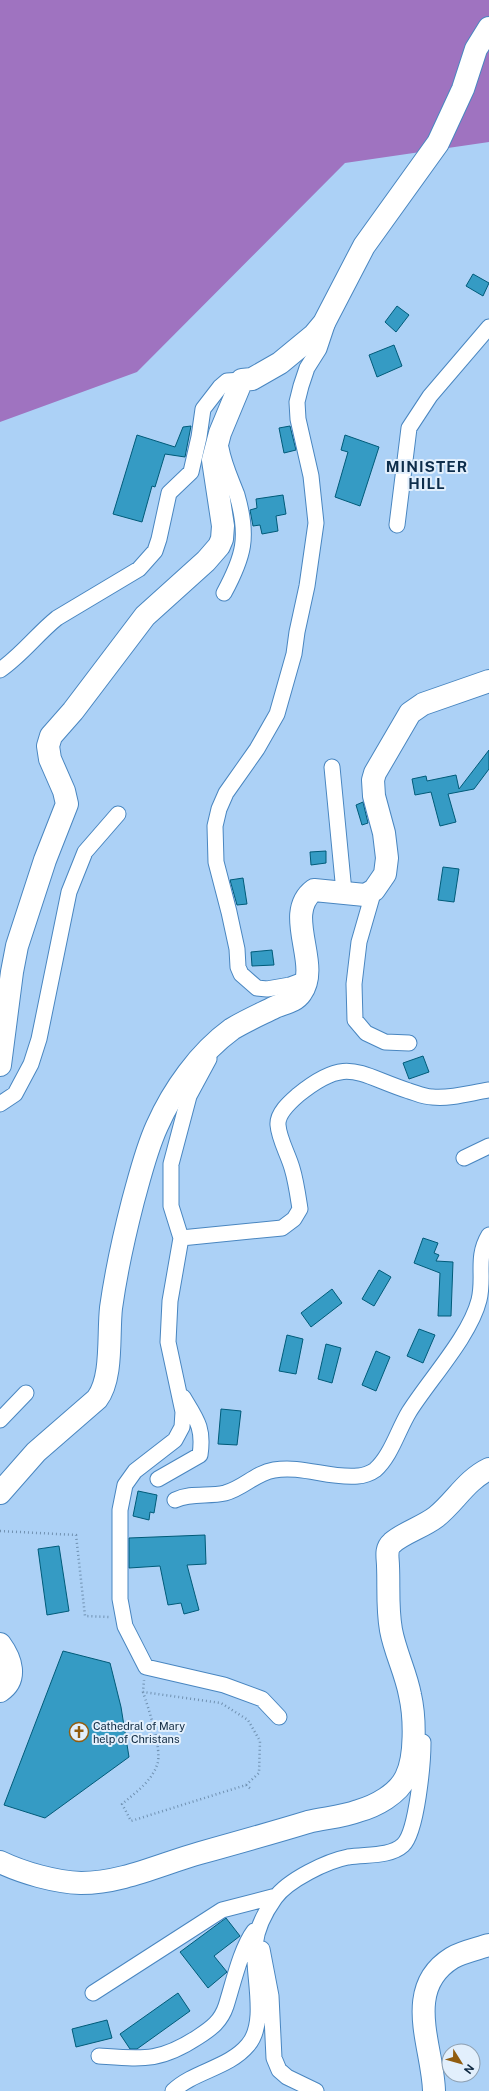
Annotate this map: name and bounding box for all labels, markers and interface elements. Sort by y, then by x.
district label: MINISTER HILL [386,458,468,492]
place label: Cathedral of Mary help of Christans [93,1720,185,1745]
church icon: Cathedral of Mary help of Christans [68,1721,90,1743]
north arrow [441,2043,481,2083]
text: N [462,2062,476,2076]

